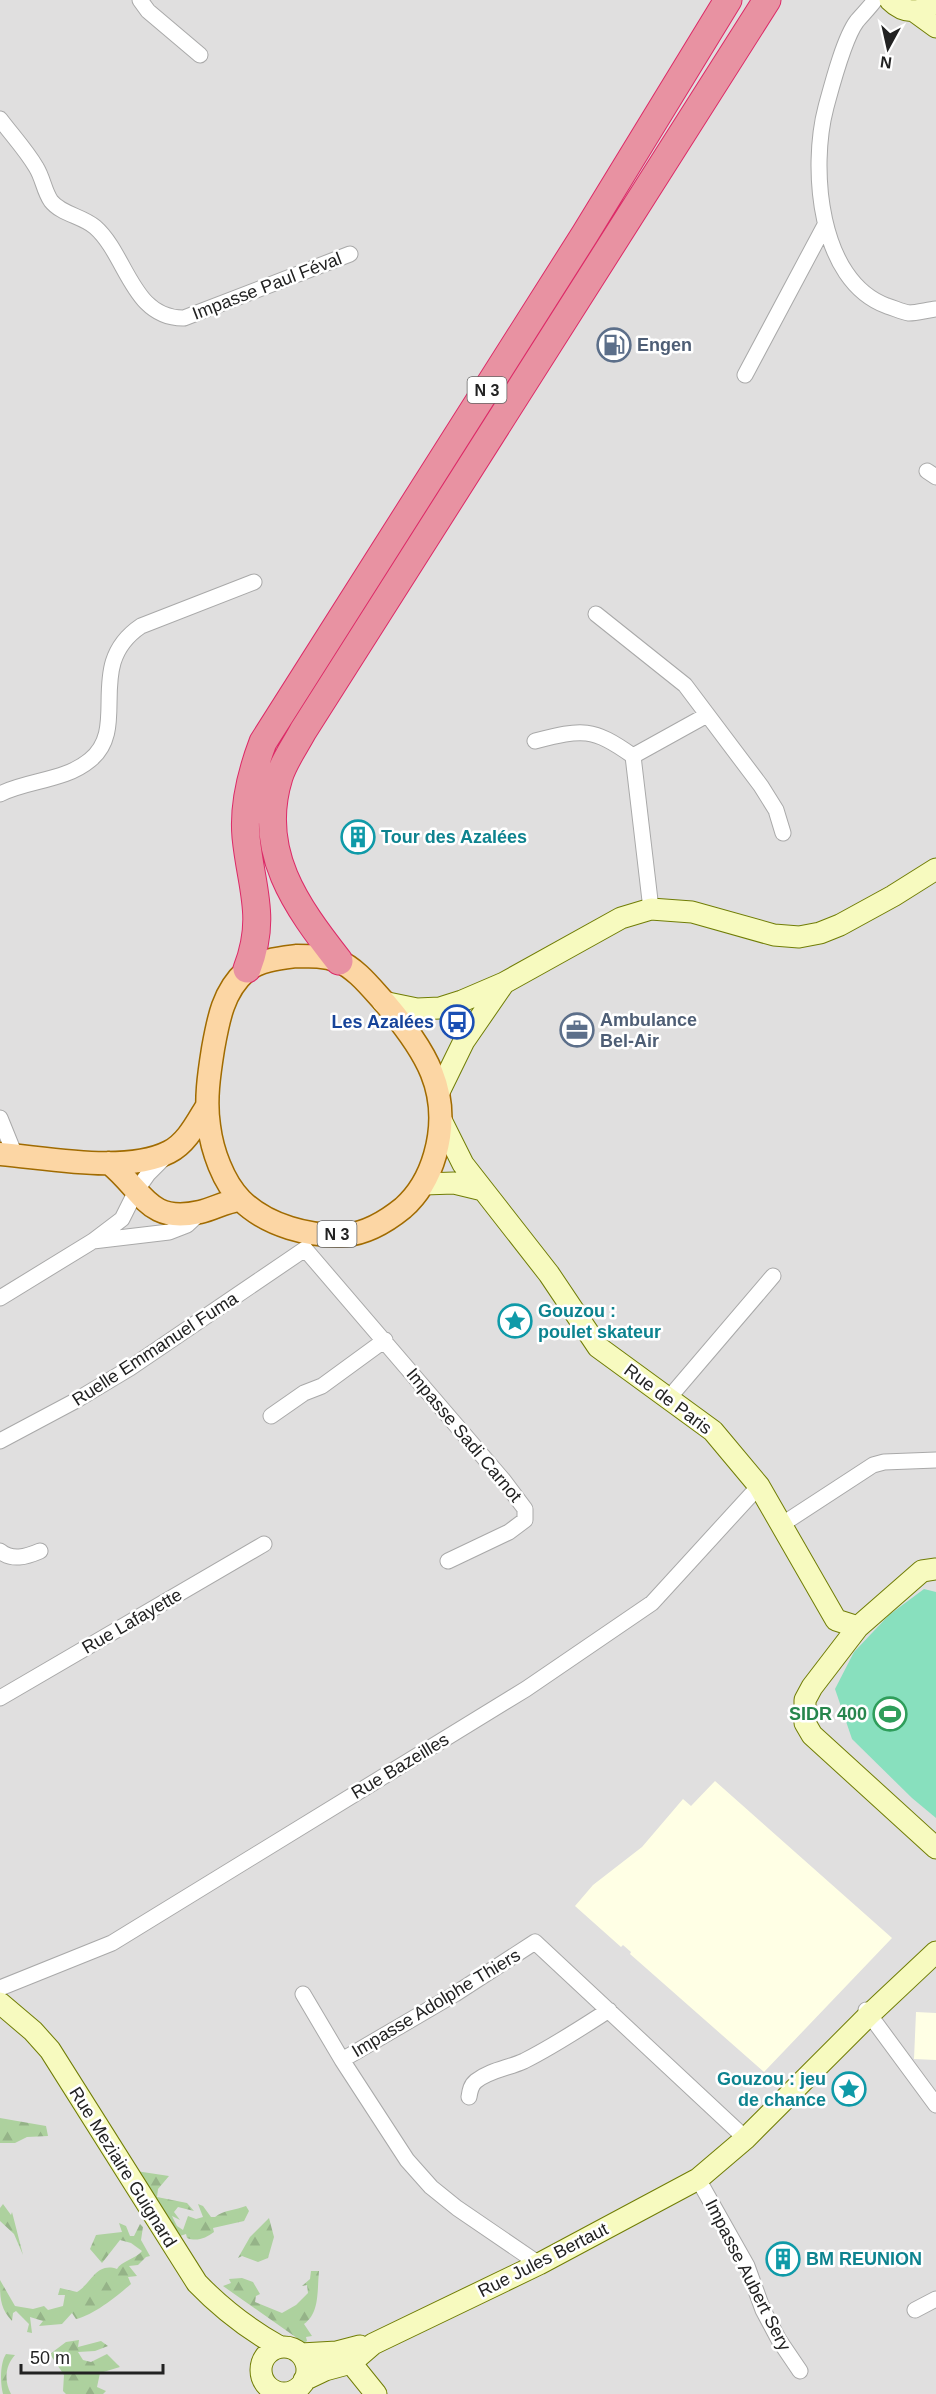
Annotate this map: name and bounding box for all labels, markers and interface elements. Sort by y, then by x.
north arrow [858,18,918,78]
text: N [879,53,893,72]
street label: Impasse Paul Féval [190,248,344,324]
fuel station icon: Engen [596,327,632,363]
place label: Engen [637,335,692,355]
road number: N 3 [468,377,506,403]
building icon: Tour des Azalées [340,819,376,855]
place label: Tour des Azalées [381,827,527,847]
bus stop icon: Les Azalées [439,1004,475,1040]
place label: Ambulance Bel-Air [600,1010,697,1051]
place label: Les Azalées [332,1012,434,1032]
office icon: Ambulance Bel-Air [559,1012,595,1048]
road number: N 3 [318,1221,356,1247]
street label: Ruelle Emmanuel Fuma [69,1287,242,1410]
place label: Gouzou : poulet skateur [538,1301,661,1342]
place icon: Gouzou : poulet skateur [497,1303,533,1339]
street label: Rue de Paris [620,1360,716,1438]
street label: Impasse Sadi Carnot [402,1364,526,1506]
street label: Rue Lafayette [78,1584,186,1658]
sports icon: SIDR 400 [872,1696,908,1732]
place label: SIDR 400 [789,1704,867,1724]
street label: Rue Bazeilles [348,1729,452,1803]
street label: Impasse Adolphe Thiers [348,1945,524,2061]
place label: Gouzou : jeu de chance [717,2069,826,2110]
place icon: Gouzou : jeu de chance [831,2071,867,2107]
street label: Rue Meziaire Guignard [65,2083,181,2251]
street label: Impasse Aubert Sery [701,2196,795,2354]
street label: Rue Jules Bertaut [475,2219,611,2301]
building icon: BM REUNION [765,2241,801,2277]
place label: BM REUNION [806,2249,922,2269]
scale bar [21,2337,164,2375]
text: 50 m [30,2348,70,2368]

